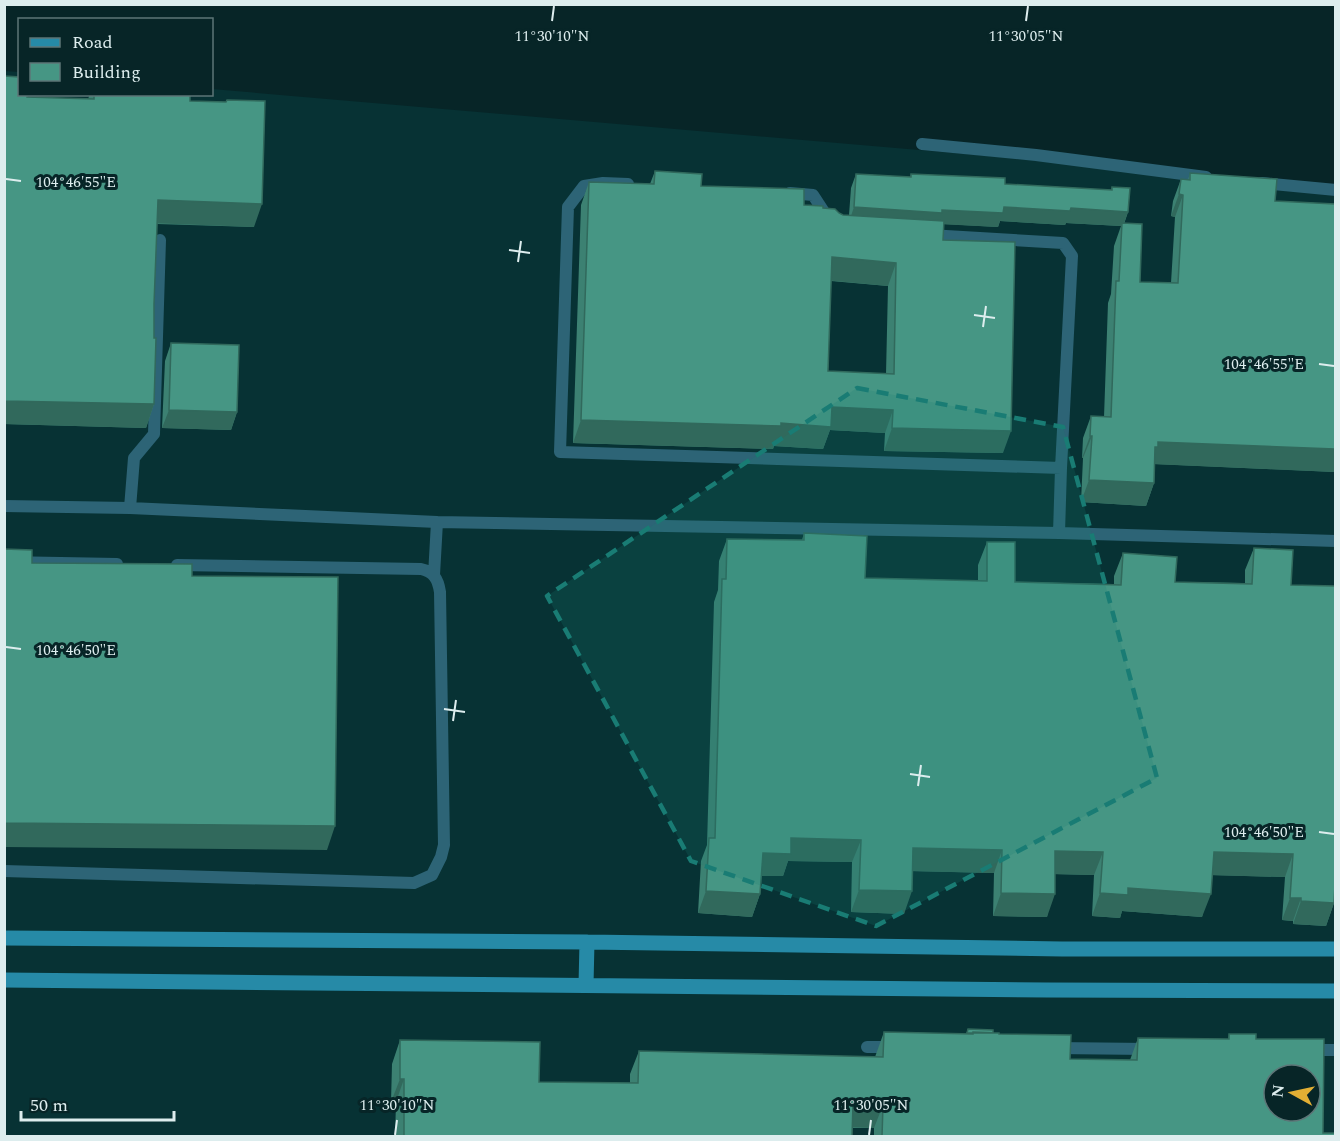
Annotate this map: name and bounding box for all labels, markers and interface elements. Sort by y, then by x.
legend [18,18,213,96]
text: 11°30'10"N [515,25,590,48]
text: 11°30'05"N [989,25,1064,48]
text: Road [72,29,113,56]
text: Building [72,59,141,86]
text: 104°46'55"E [36,171,116,194]
text: 104°46'55"E [1224,353,1304,376]
text: 104°46'50"E [36,639,116,662]
text: 104°46'50"E [1224,821,1304,844]
north arrow [1262,1063,1322,1123]
text: N [1265,1083,1291,1099]
scale bar [21,1084,174,1122]
text: 50 m [30,1092,68,1119]
text: 11°30'10"N [360,1094,435,1117]
text: 11°30'05"N [834,1094,909,1117]

